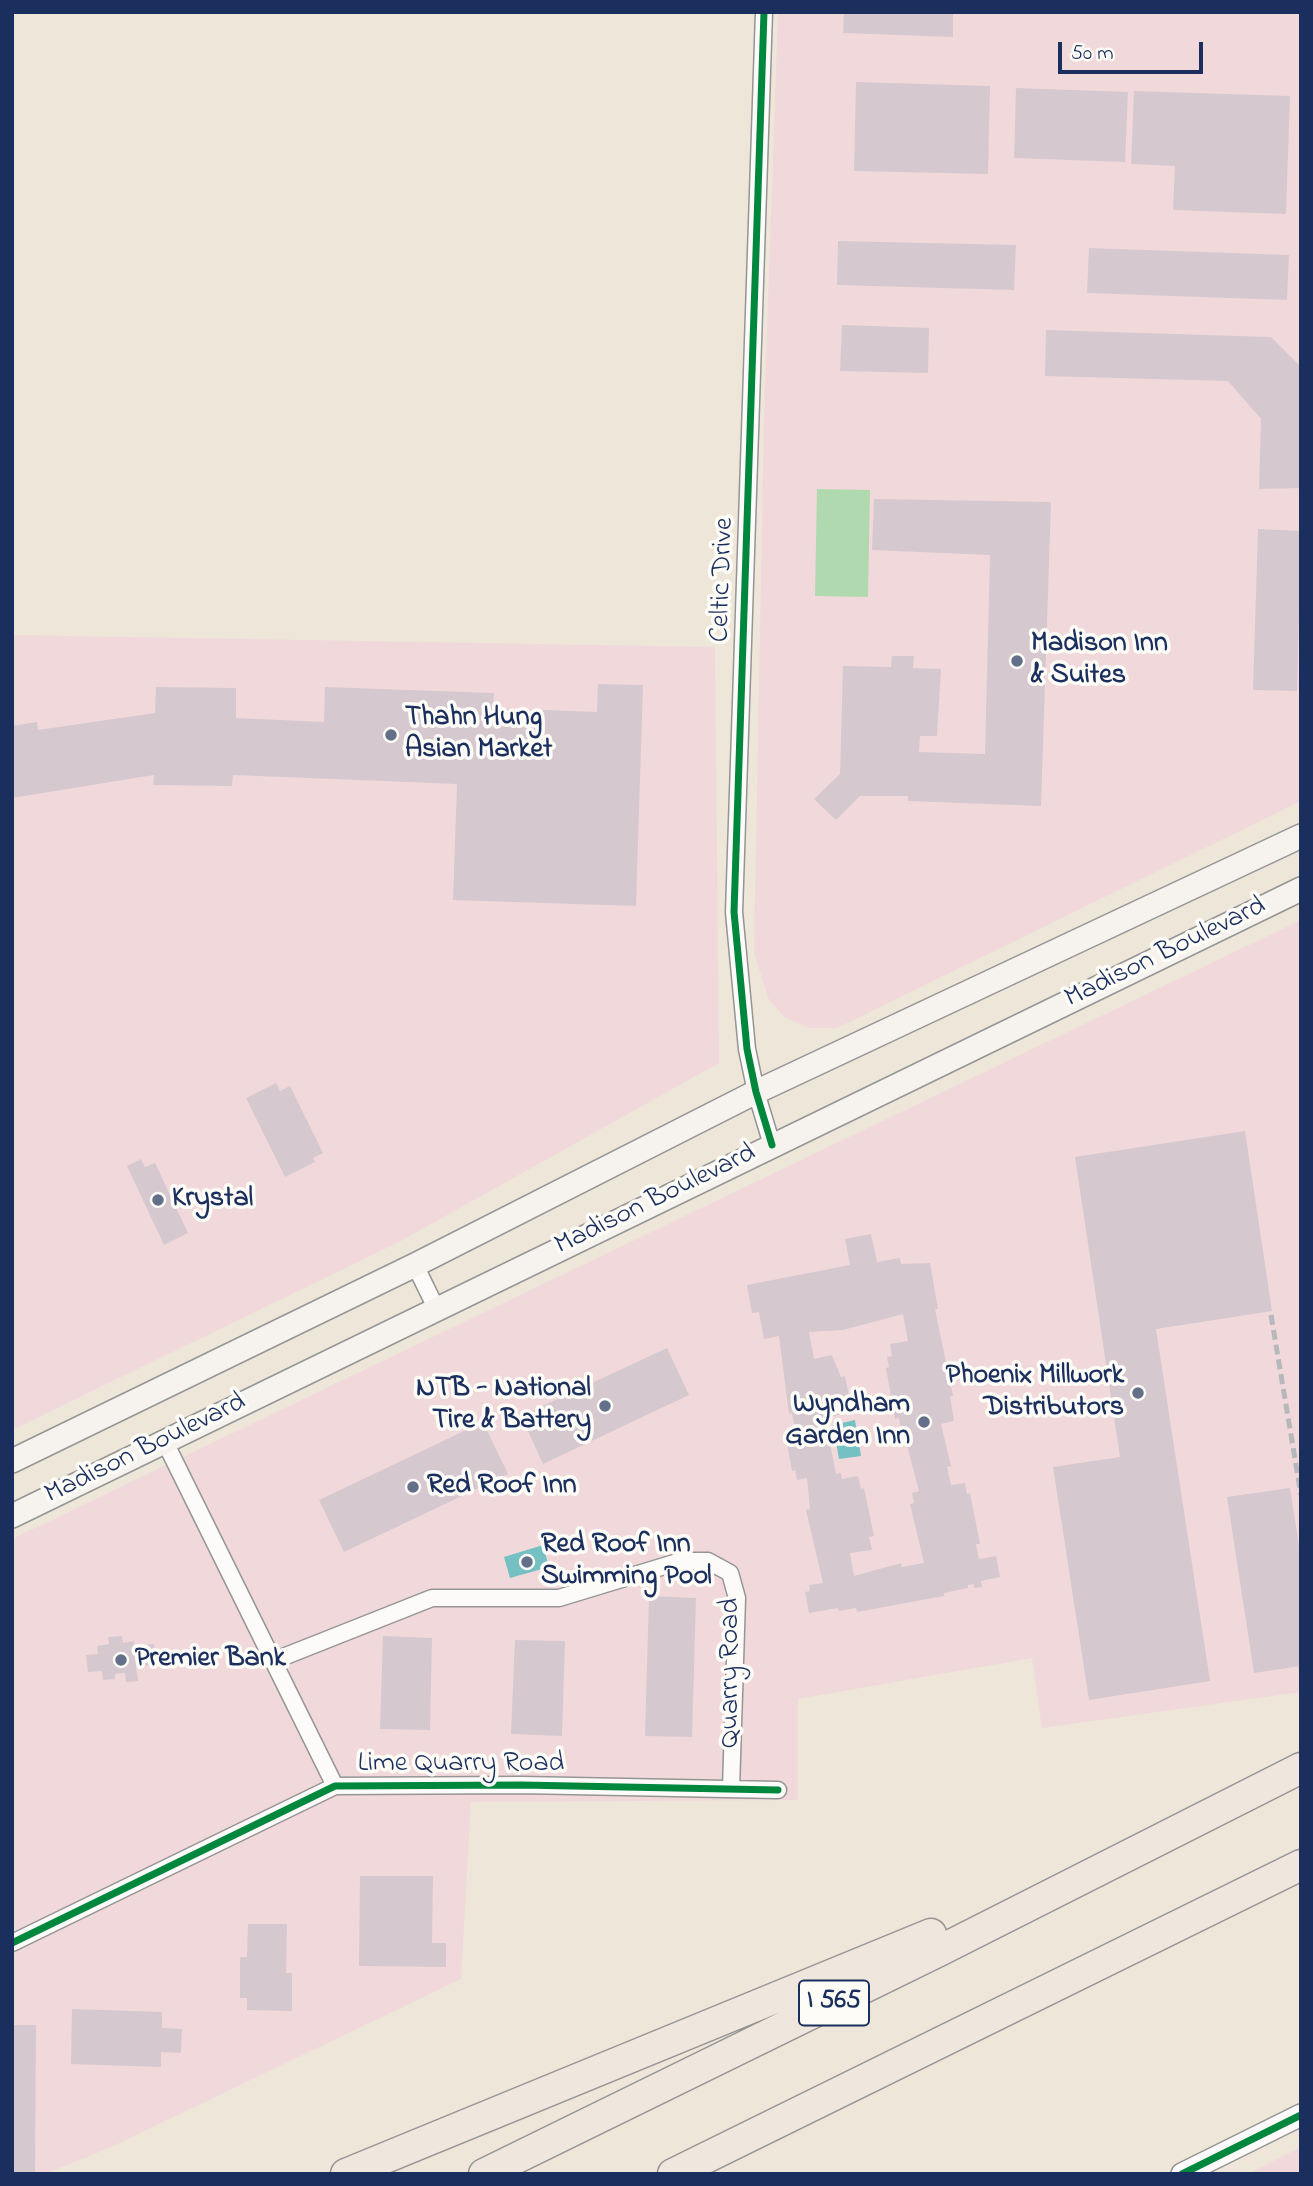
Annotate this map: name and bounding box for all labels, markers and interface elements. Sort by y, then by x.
scale bar [1061,28,1206,72]
text: 50 m [1071,39,1114,69]
street label: Celtic Drive [705,517,743,643]
place label: Madison Inn & Suites [1031,628,1168,694]
marker: Madison Inn & Suites [1009,653,1025,669]
place label: Thahn Hung Asian Market [405,702,552,768]
marker: Thahn Hung Asian Market [383,727,399,743]
street label: Madison Boulevard [1060,891,1272,1017]
street label: Madison Boulevard [550,1138,762,1264]
place label: Krystal [172,1183,253,1217]
marker: Krystal [150,1192,166,1208]
place label: Phoenix Millwork Distributors [946,1360,1124,1426]
place label: NTB - National Tire & Battery [416,1373,591,1439]
marker: Phoenix Millwork Distributors [1130,1385,1146,1401]
street label: Madison Boulevard [40,1387,252,1513]
place label: Wyndham Garden Inn [785,1389,910,1455]
marker: NTB - National Tire & Battery [597,1398,613,1414]
marker: Wyndham Garden Inn [916,1414,932,1430]
place label: Red Roof Inn [427,1470,577,1504]
marker: Red Roof Inn [405,1479,421,1495]
place label: Red Roof Inn Swimming Pool [541,1529,712,1595]
marker: Red Roof Inn Swimming Pool [519,1554,535,1570]
street label: Quarry Road [715,1598,749,1748]
place label: Premier Bank [135,1643,286,1677]
marker: Premier Bank [113,1652,129,1668]
street label: Lime Quarry Road [358,1748,564,1782]
road number: I 565 [799,1980,869,2026]

